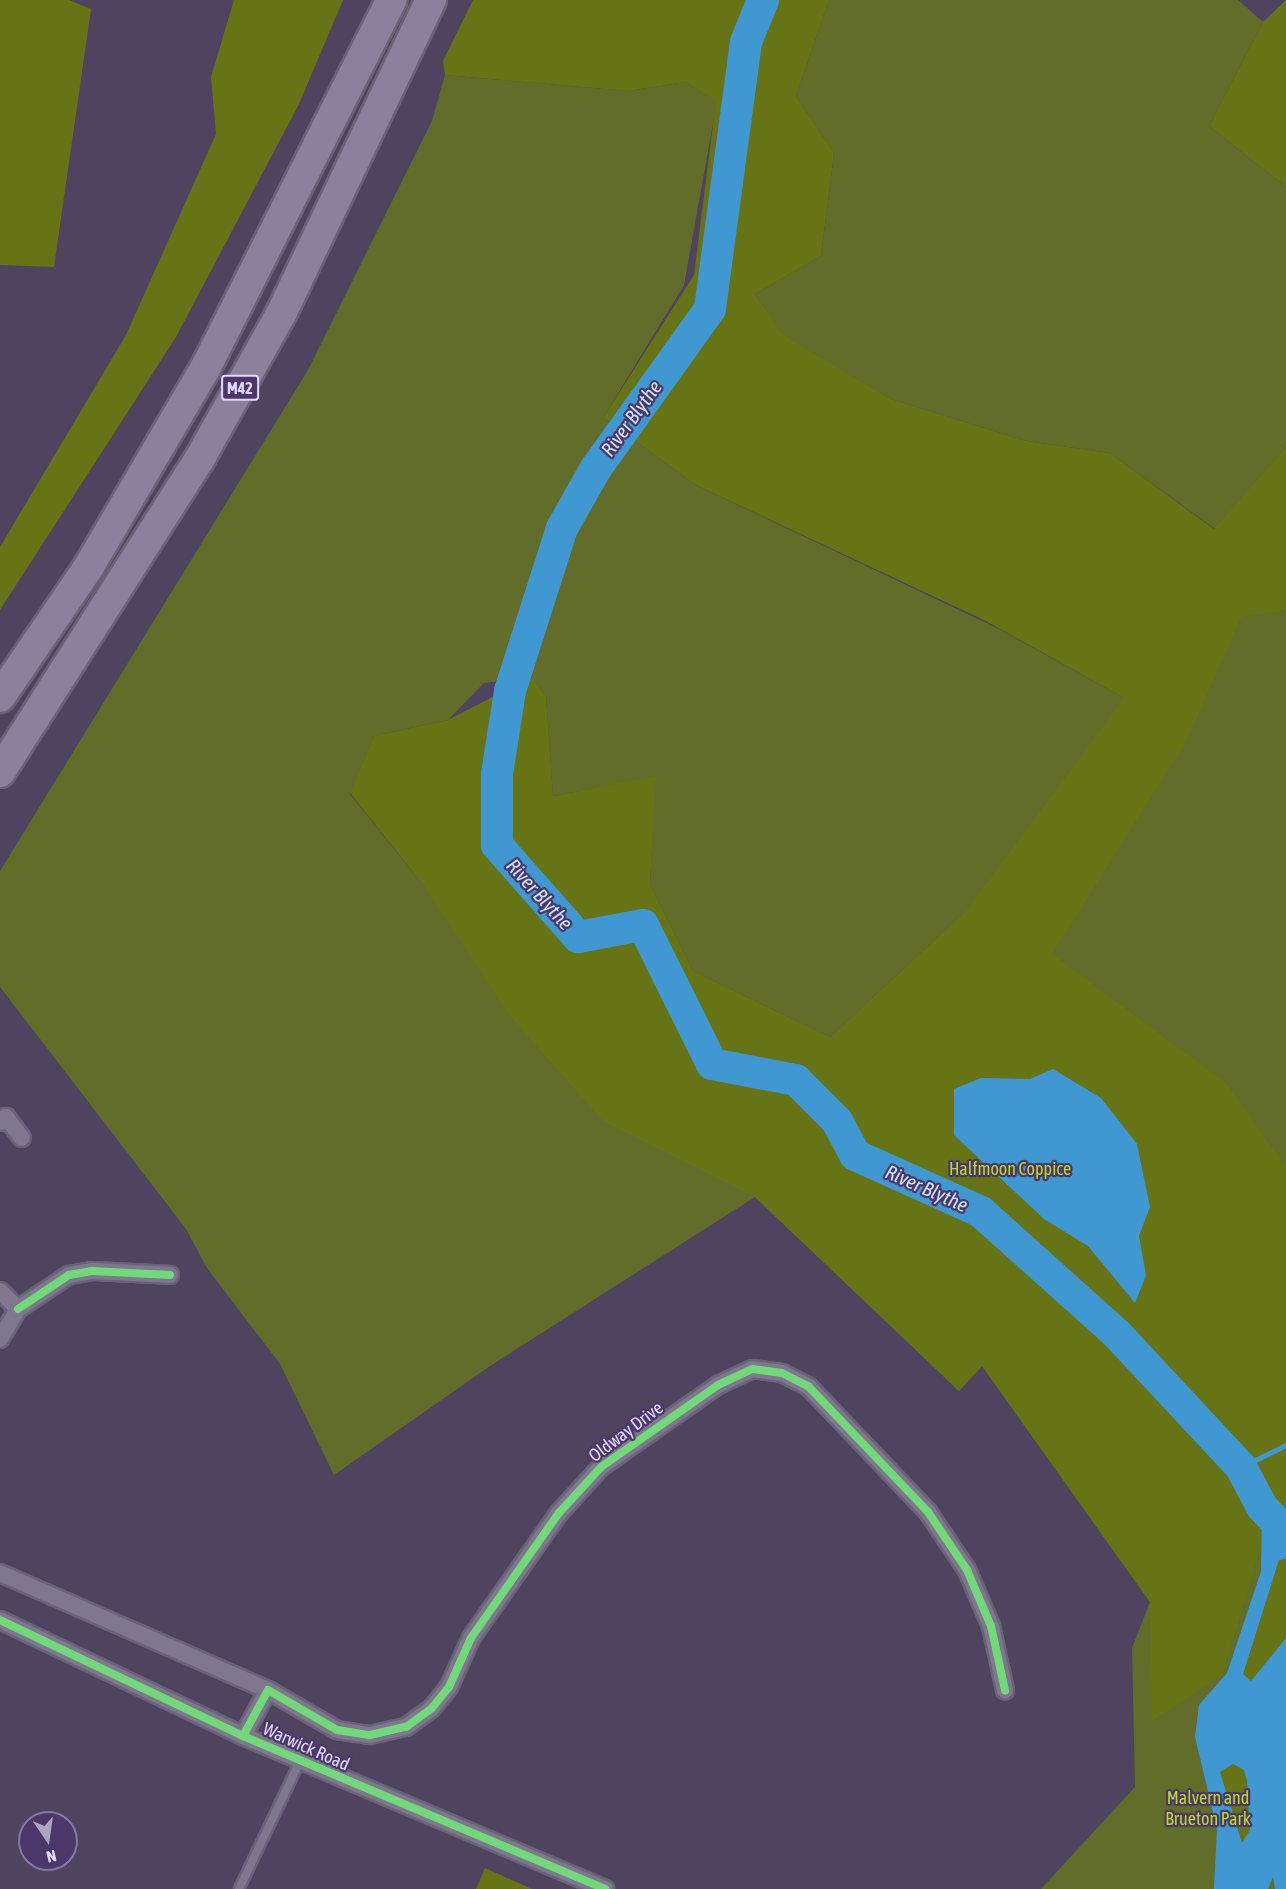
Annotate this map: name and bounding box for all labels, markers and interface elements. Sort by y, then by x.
road number: M42 [220,375,260,401]
water label: River Blythe [596,375,666,461]
water label: River Blythe [502,853,578,935]
park label: Halfmoon Coppice [949,1158,1071,1180]
water label: River Blythe [882,1159,972,1217]
street label: Oldway Drive [585,1397,667,1467]
street label: Warwick Road [259,1718,353,1776]
park label: Malvern and Brueton Park [1165,1788,1251,1830]
north arrow [18,1811,78,1871]
text: N [45,1847,58,1866]

